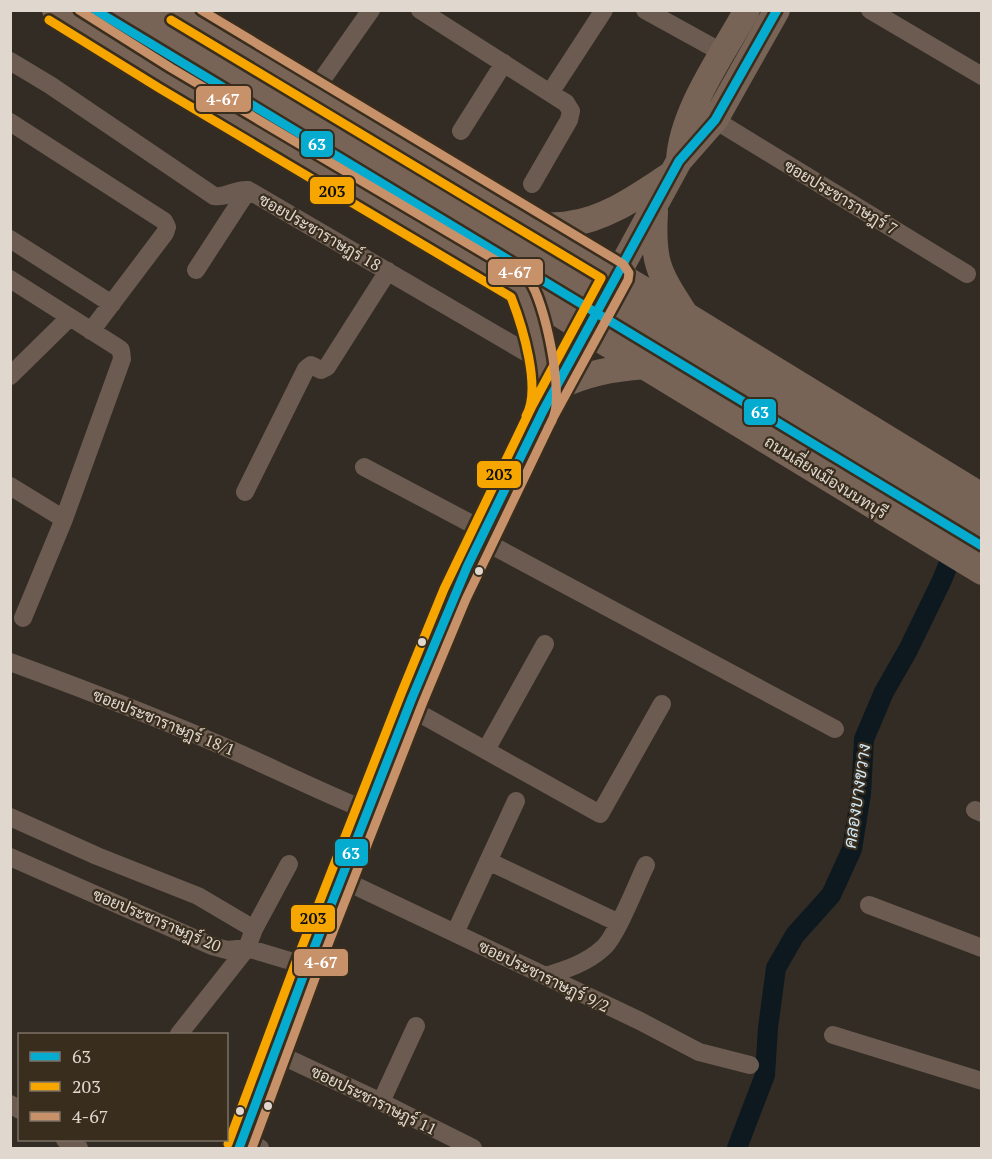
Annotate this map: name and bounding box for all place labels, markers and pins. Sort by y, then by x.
unlabelled marker [473,565,485,577]
unlabelled marker [416,636,428,648]
unlabelled marker [262,1100,274,1112]
unlabelled marker [234,1105,246,1117]

